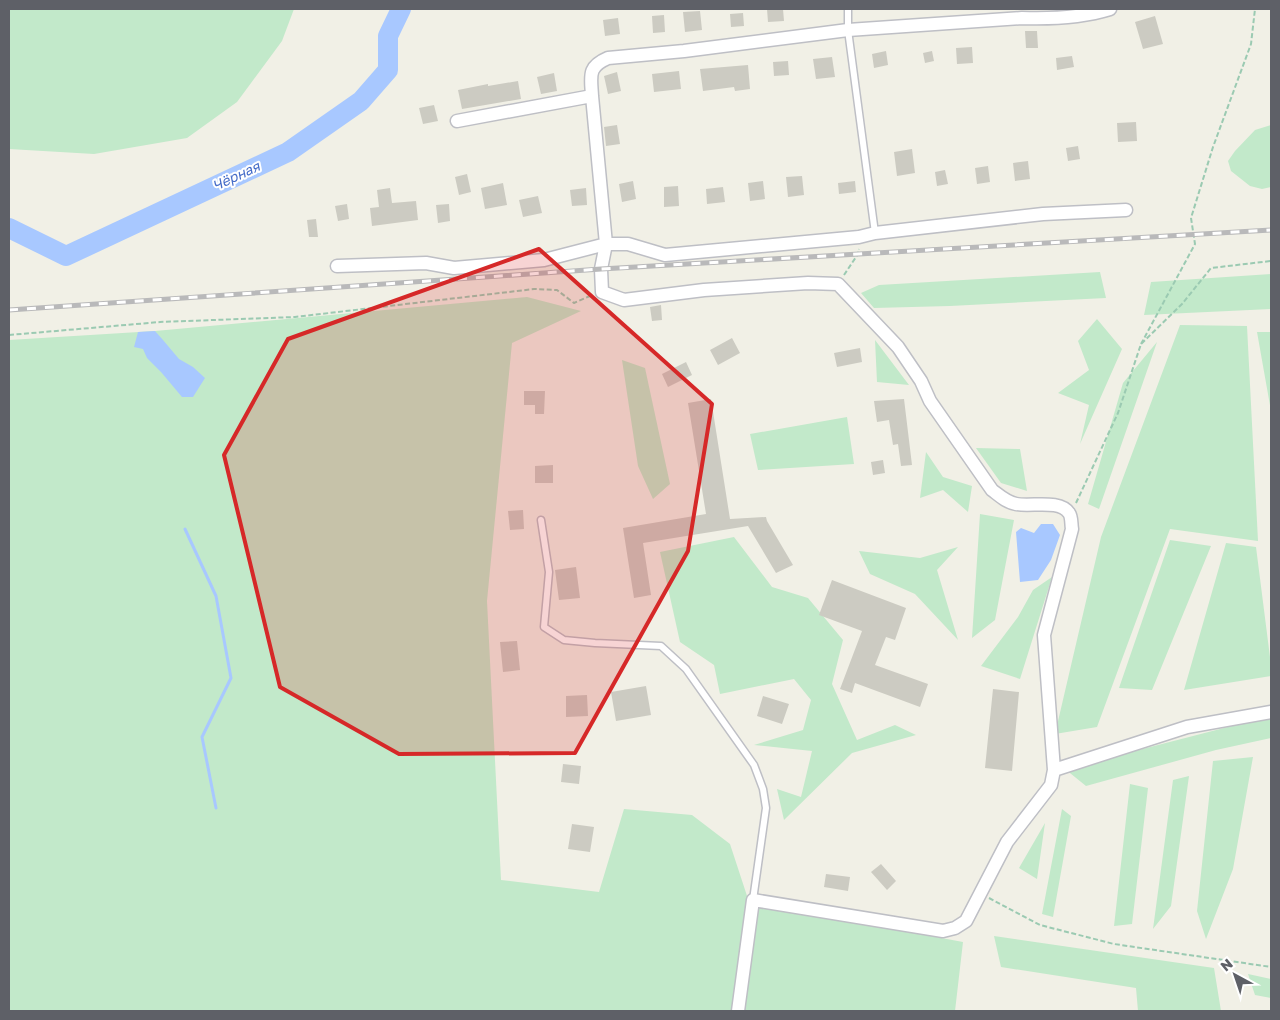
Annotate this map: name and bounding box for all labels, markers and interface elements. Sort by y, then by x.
water label: Чёрная [209,157,263,194]
north arrow [1210,950,1260,1000]
text: N [1217,955,1236,975]

